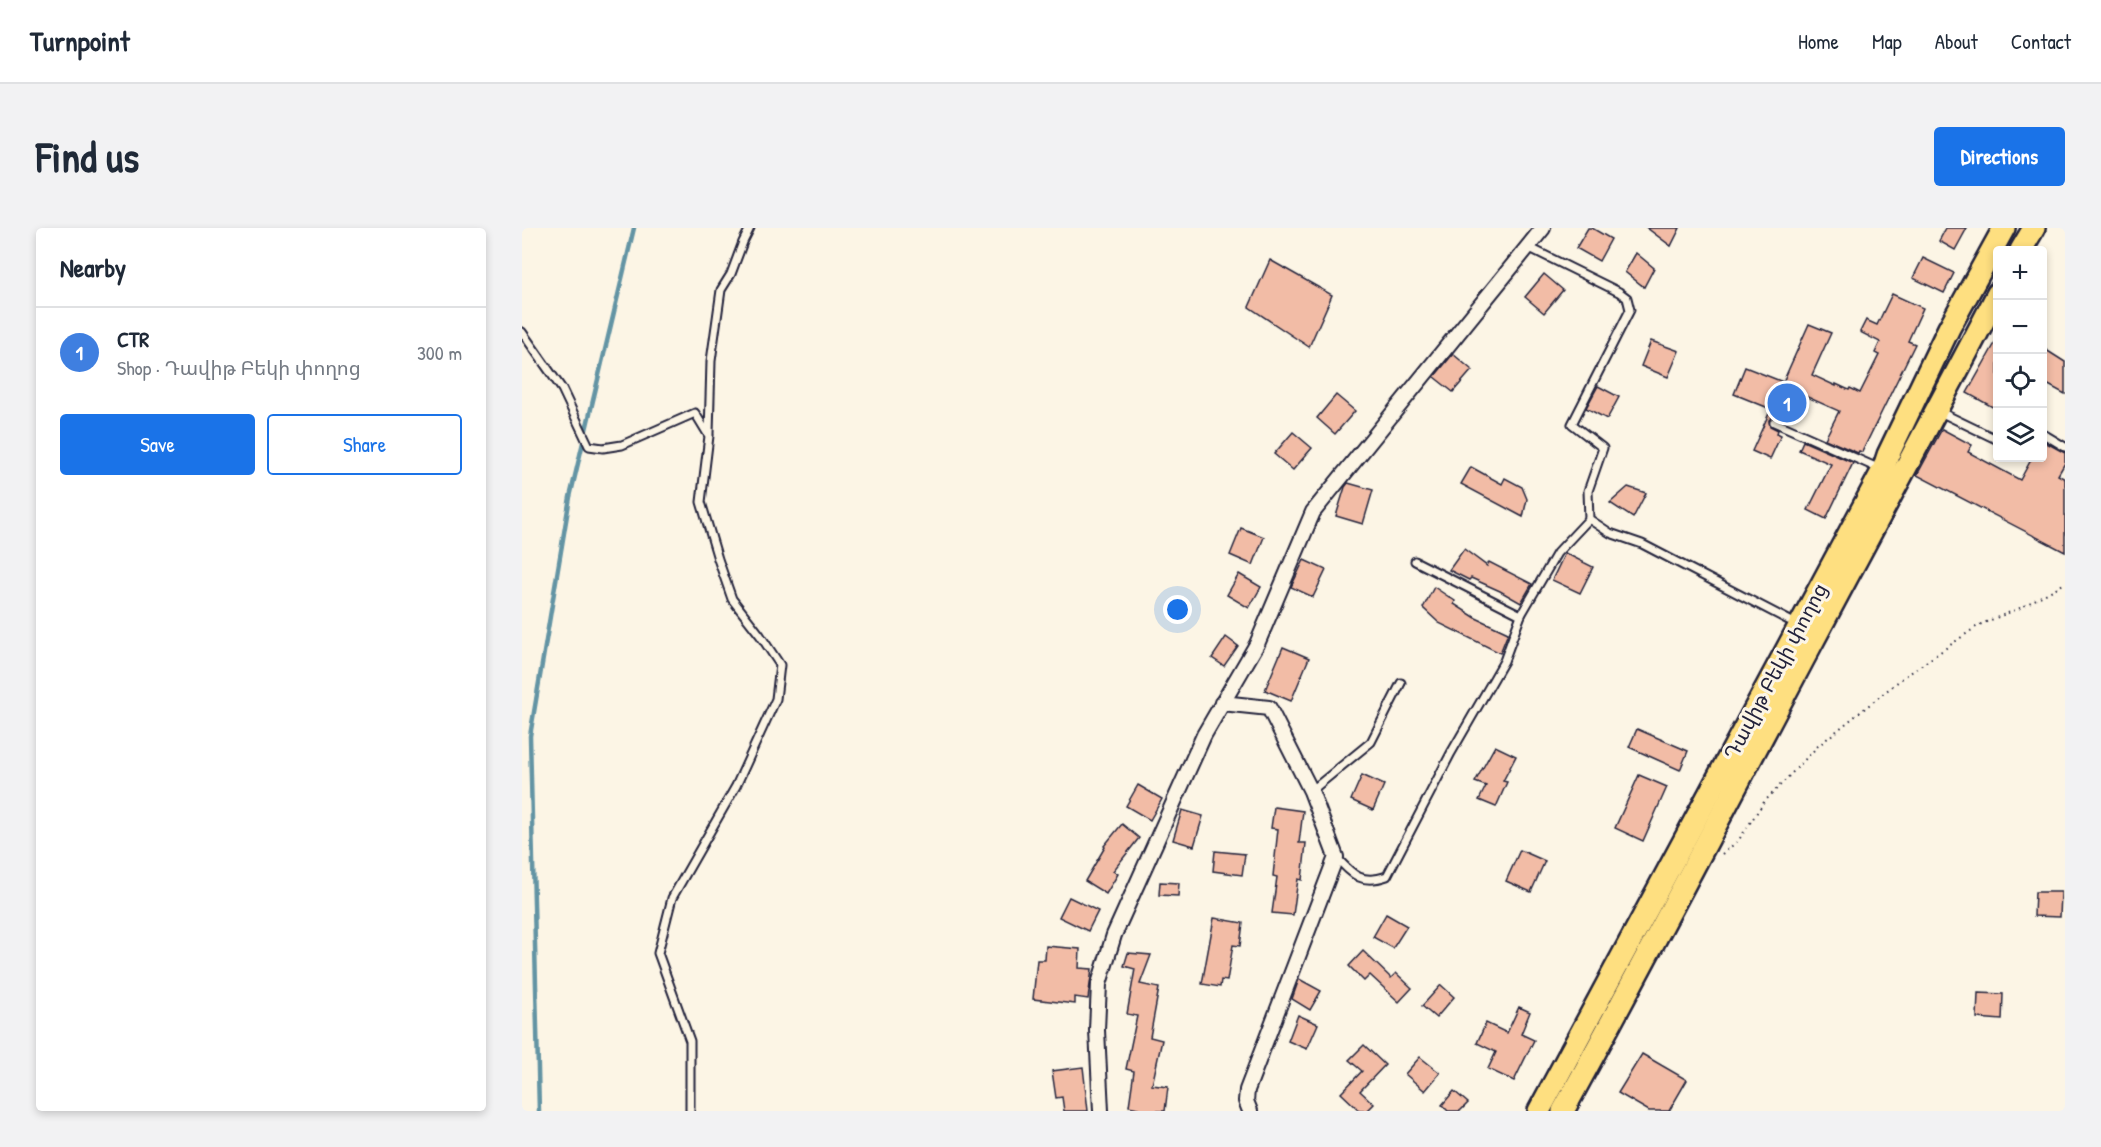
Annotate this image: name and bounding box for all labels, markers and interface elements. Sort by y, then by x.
text: Turnpoint [30,22,130,60]
text: Home [1798,27,1839,56]
text: Map [1872,27,1902,56]
text: About [1935,27,1978,56]
text: Contact [2011,27,2071,56]
button: Directions [1934,127,2065,186]
text: Find us [36,128,139,185]
map controls [1993,246,2047,462]
button: + [1993,246,2047,300]
text: Nearby [60,250,126,285]
button: − [1993,300,2047,354]
text: CTR [117,324,149,354]
text: 1 [76,339,83,366]
text: 300 m [417,339,462,366]
text: Shop · Դավիթ Բեկի փողոց [117,354,361,381]
button: locate [1993,354,2047,408]
pin: 1 [1768,380,1806,426]
button: layers [1993,408,2047,462]
button: Save [60,414,255,475]
button: Share [267,414,462,475]
street label: Դավիթ Բեկի փողոց [1717,578,1833,764]
your location [1163,595,1192,624]

